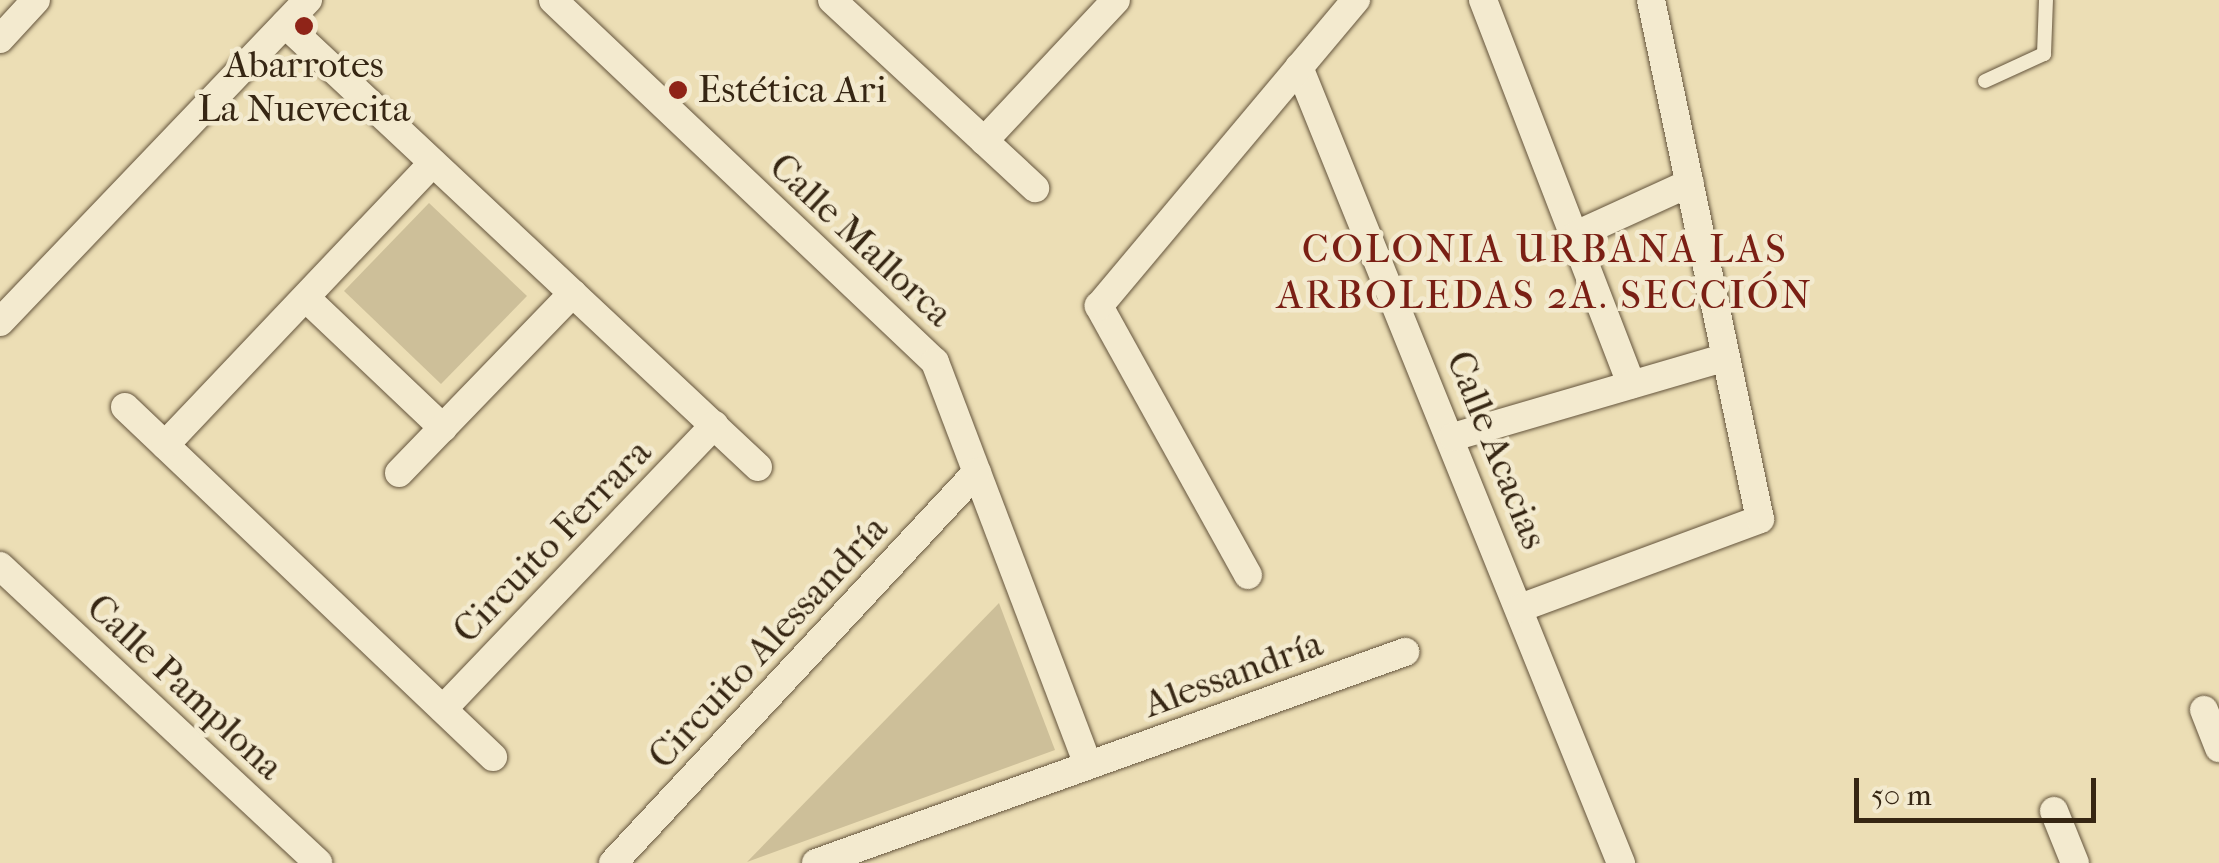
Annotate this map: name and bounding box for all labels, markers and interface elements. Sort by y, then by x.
marker: Abarrotes La Nuevecita [293,15,315,37]
place label: Abarrotes La Nuevecita [198,42,410,132]
place label: Estética Ari [698,67,887,113]
marker: Estética Ari [667,79,689,101]
street label: Calle Mallorca [760,144,962,336]
district label: COLONIA URBANA LAS ARBOLEDAS 2A. SECCIÓN [1277,225,1813,319]
street label: Calle Acacias [1437,344,1557,556]
street label: Circuito Ferrara [443,430,661,652]
street label: Circuito Alessandría [639,506,897,778]
street label: Calle Pamplona [77,584,293,790]
street label: Alessandría [1137,621,1329,727]
scale bar [1859,758,2102,820]
text: 50 m [1871,778,1932,813]

